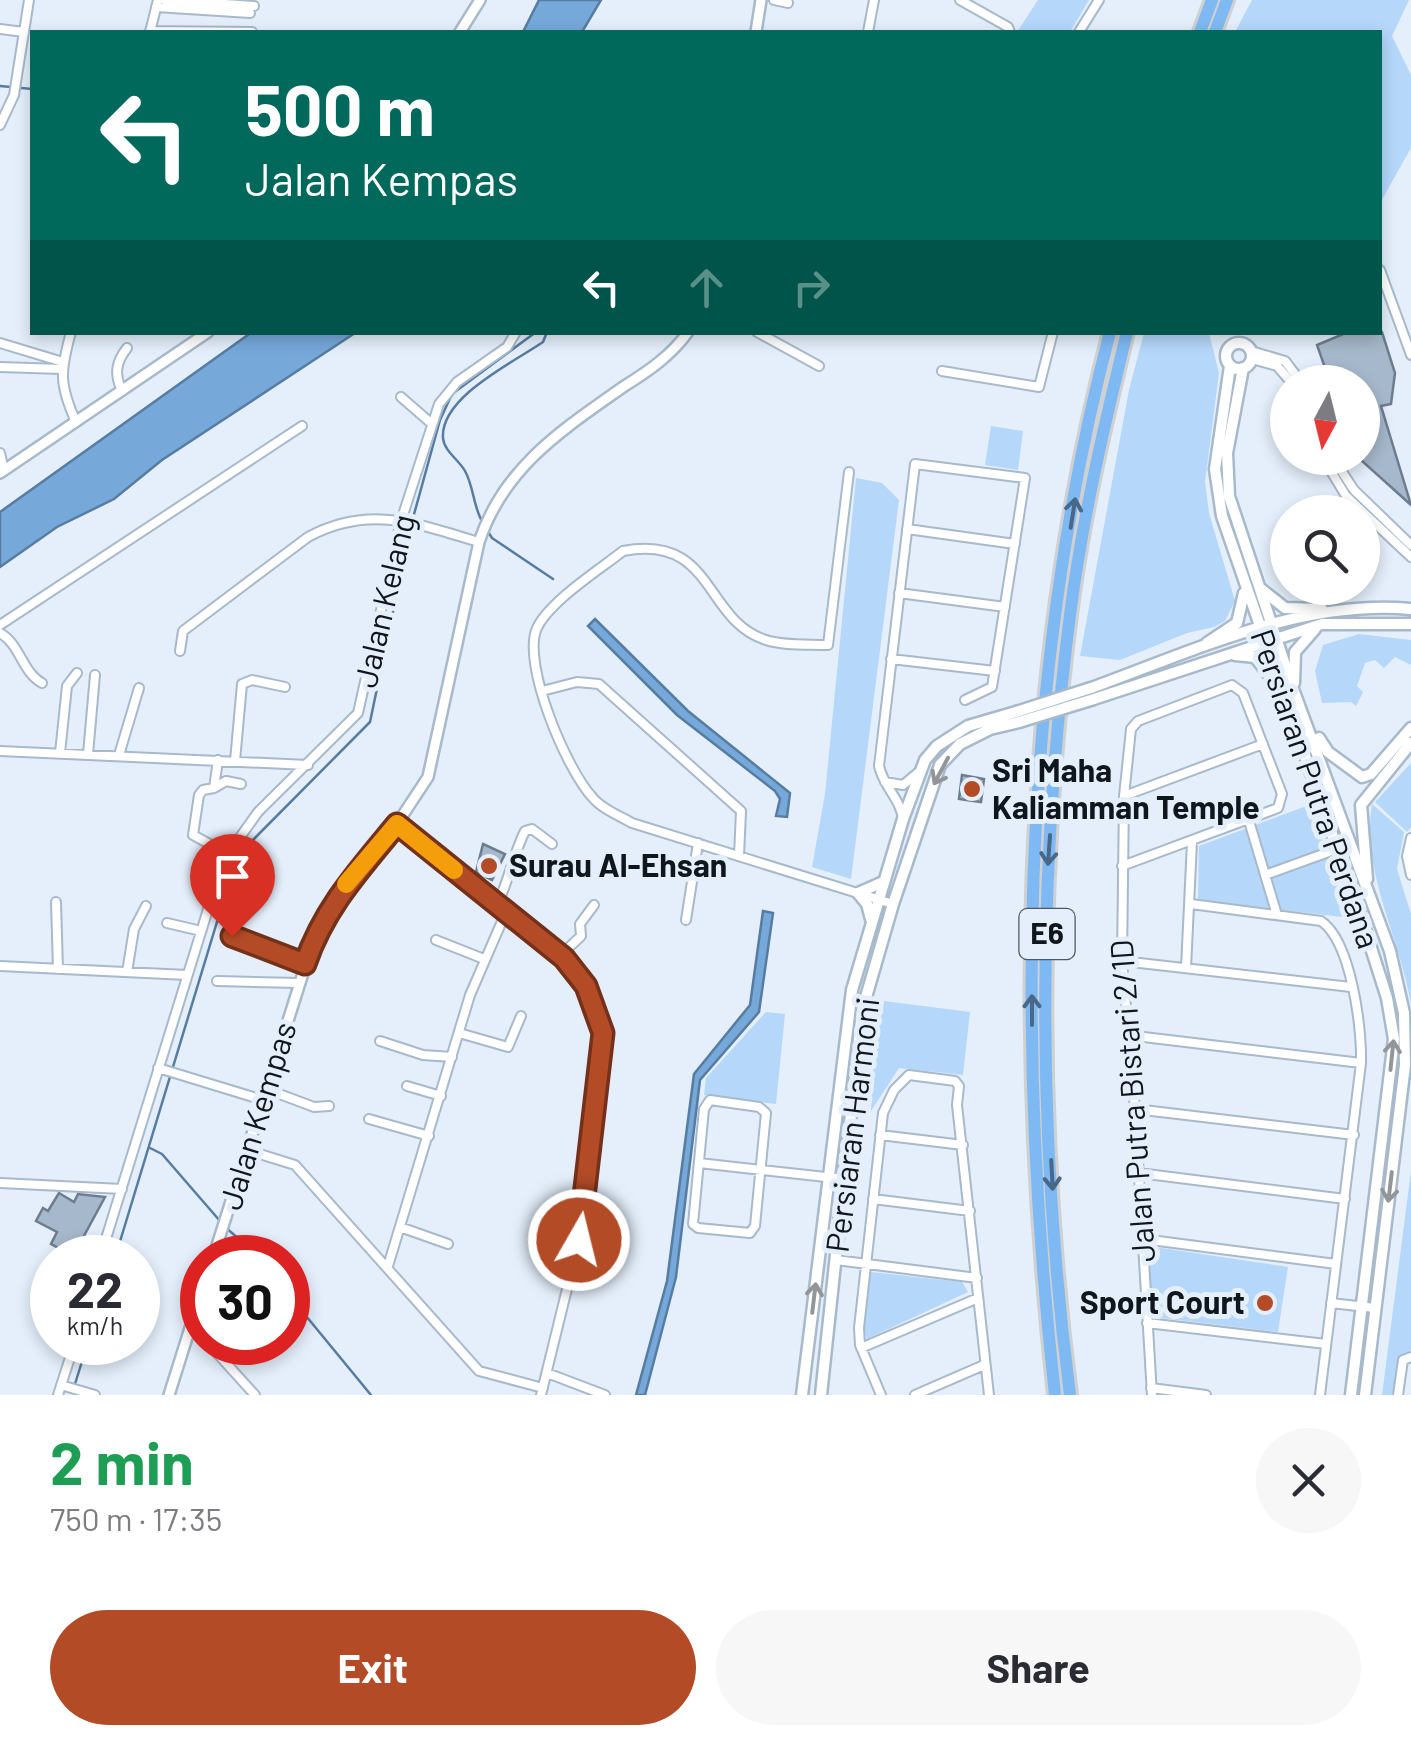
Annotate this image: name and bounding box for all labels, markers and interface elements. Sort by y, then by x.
text: 500 m [245,66,435,150]
icon: left [80,70,210,200]
text: Jalan Kempas [245,151,518,205]
icon: left [574,260,629,315]
icon: ahead [679,260,734,315]
icon: right [784,260,839,315]
north arrow [1270,365,1380,475]
map controls [1270,365,1380,605]
button: search [1270,495,1380,605]
one-way arrow [1064,497,1082,529]
street label: Jalan Kelang [345,510,421,691]
street label: Persiaran Putra Perdana [1244,624,1389,953]
place label: Sri Maha Kaliamman Temple [992,750,1260,825]
one-way arrow [930,756,949,785]
marker: Sri Maha Kaliamman Temple [961,778,983,800]
one-way arrow [1039,833,1058,865]
pin [190,834,275,937]
place label: Surau Al-Ehsan [509,845,727,883]
icon: arrive [205,849,260,904]
marker: Surau Al-Ehsan [478,855,500,877]
road number: E6 [1020,909,1074,959]
street label: Jalan Putra Bistari 2/1D [1101,939,1161,1264]
street label: Persiaran Harmoni [817,995,886,1254]
one-way arrow [1022,995,1042,1028]
street label: Jalan Kempas [210,1017,303,1214]
one-way arrow [1382,1039,1401,1072]
one-way arrow [1042,1158,1061,1190]
one-way arrow [1380,1170,1399,1202]
position arrow [527,1188,631,1292]
speed limit sign: 30 [180,1235,310,1365]
text: 22 [67,1258,123,1318]
place label: Sport Court [1080,1282,1245,1320]
one-way arrow [805,1283,824,1315]
marker: Sport Court [1254,1292,1276,1314]
text: km/h [67,1310,123,1340]
text: 2 min [50,1425,194,1497]
button: close [1256,1428,1361,1533]
text: 750 m · 17:35 [50,1499,222,1537]
button: Exit [50,1610,696,1725]
button: Share [716,1610,1361,1725]

